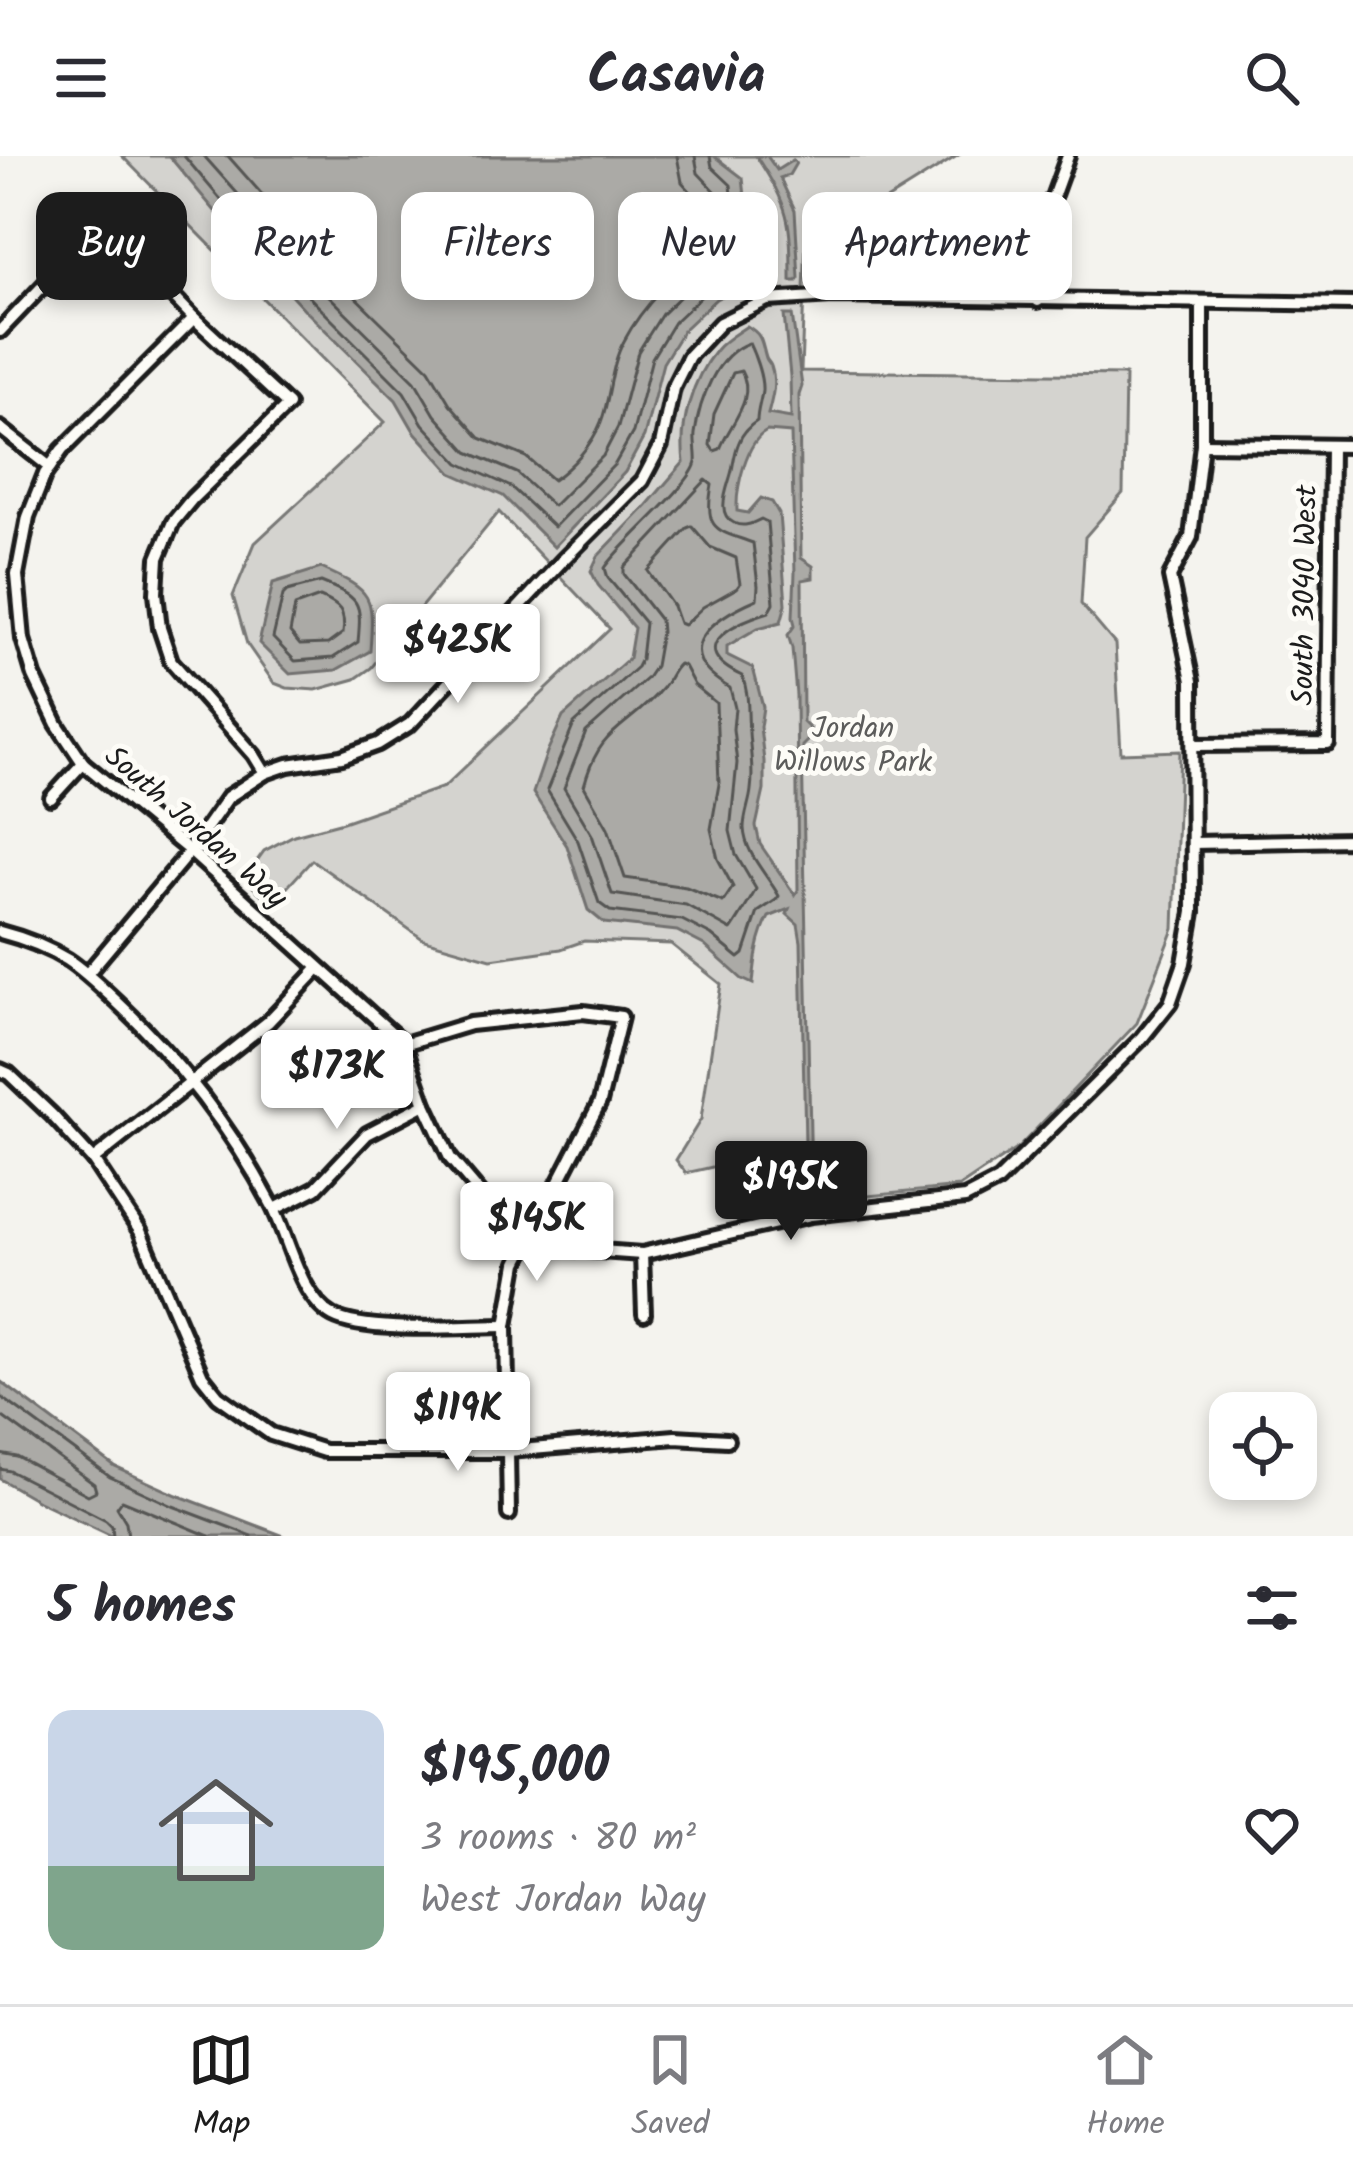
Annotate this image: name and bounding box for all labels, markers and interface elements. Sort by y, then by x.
text: Casavia [588,35,765,121]
icon: menu [48,45,114,111]
icon: search [1239,45,1305,111]
chip: Buy [36,192,187,300]
chip: Rent [211,192,377,300]
chip: Filters [401,192,594,300]
chip: New [618,192,778,300]
chip: Apartment [802,192,1072,300]
street label: South 3040 West [1280,484,1332,706]
pin: $425K [374,604,542,706]
text: $425K [403,612,513,674]
park label: Jordan Willows Park [774,705,933,787]
street label: South Jordan Way [93,734,298,922]
pin: $173K [253,1030,421,1132]
text: $173K [288,1038,386,1100]
pin: $195K [707,1141,875,1243]
text: $195K [742,1149,840,1211]
pin: $145K [453,1182,621,1284]
text: $145K [487,1190,587,1252]
pin: $119K [374,1372,542,1474]
text: $119K [413,1380,503,1442]
map controls [1209,1392,1317,1500]
button: locate [1209,1392,1317,1500]
text: 5 homes [48,1568,236,1649]
icon: filters [1239,1575,1305,1641]
text: $195,000 [420,1728,609,1809]
icon: home [144,1758,288,1902]
icon: heart [1239,1797,1305,1863]
text: 3 rooms · 80 m² [420,1809,696,1871]
text: West Jordan Way [420,1871,705,1933]
tab: Map [188,2027,254,2152]
tab: Saved [631,2027,710,2152]
tab: Home [1086,2027,1165,2152]

